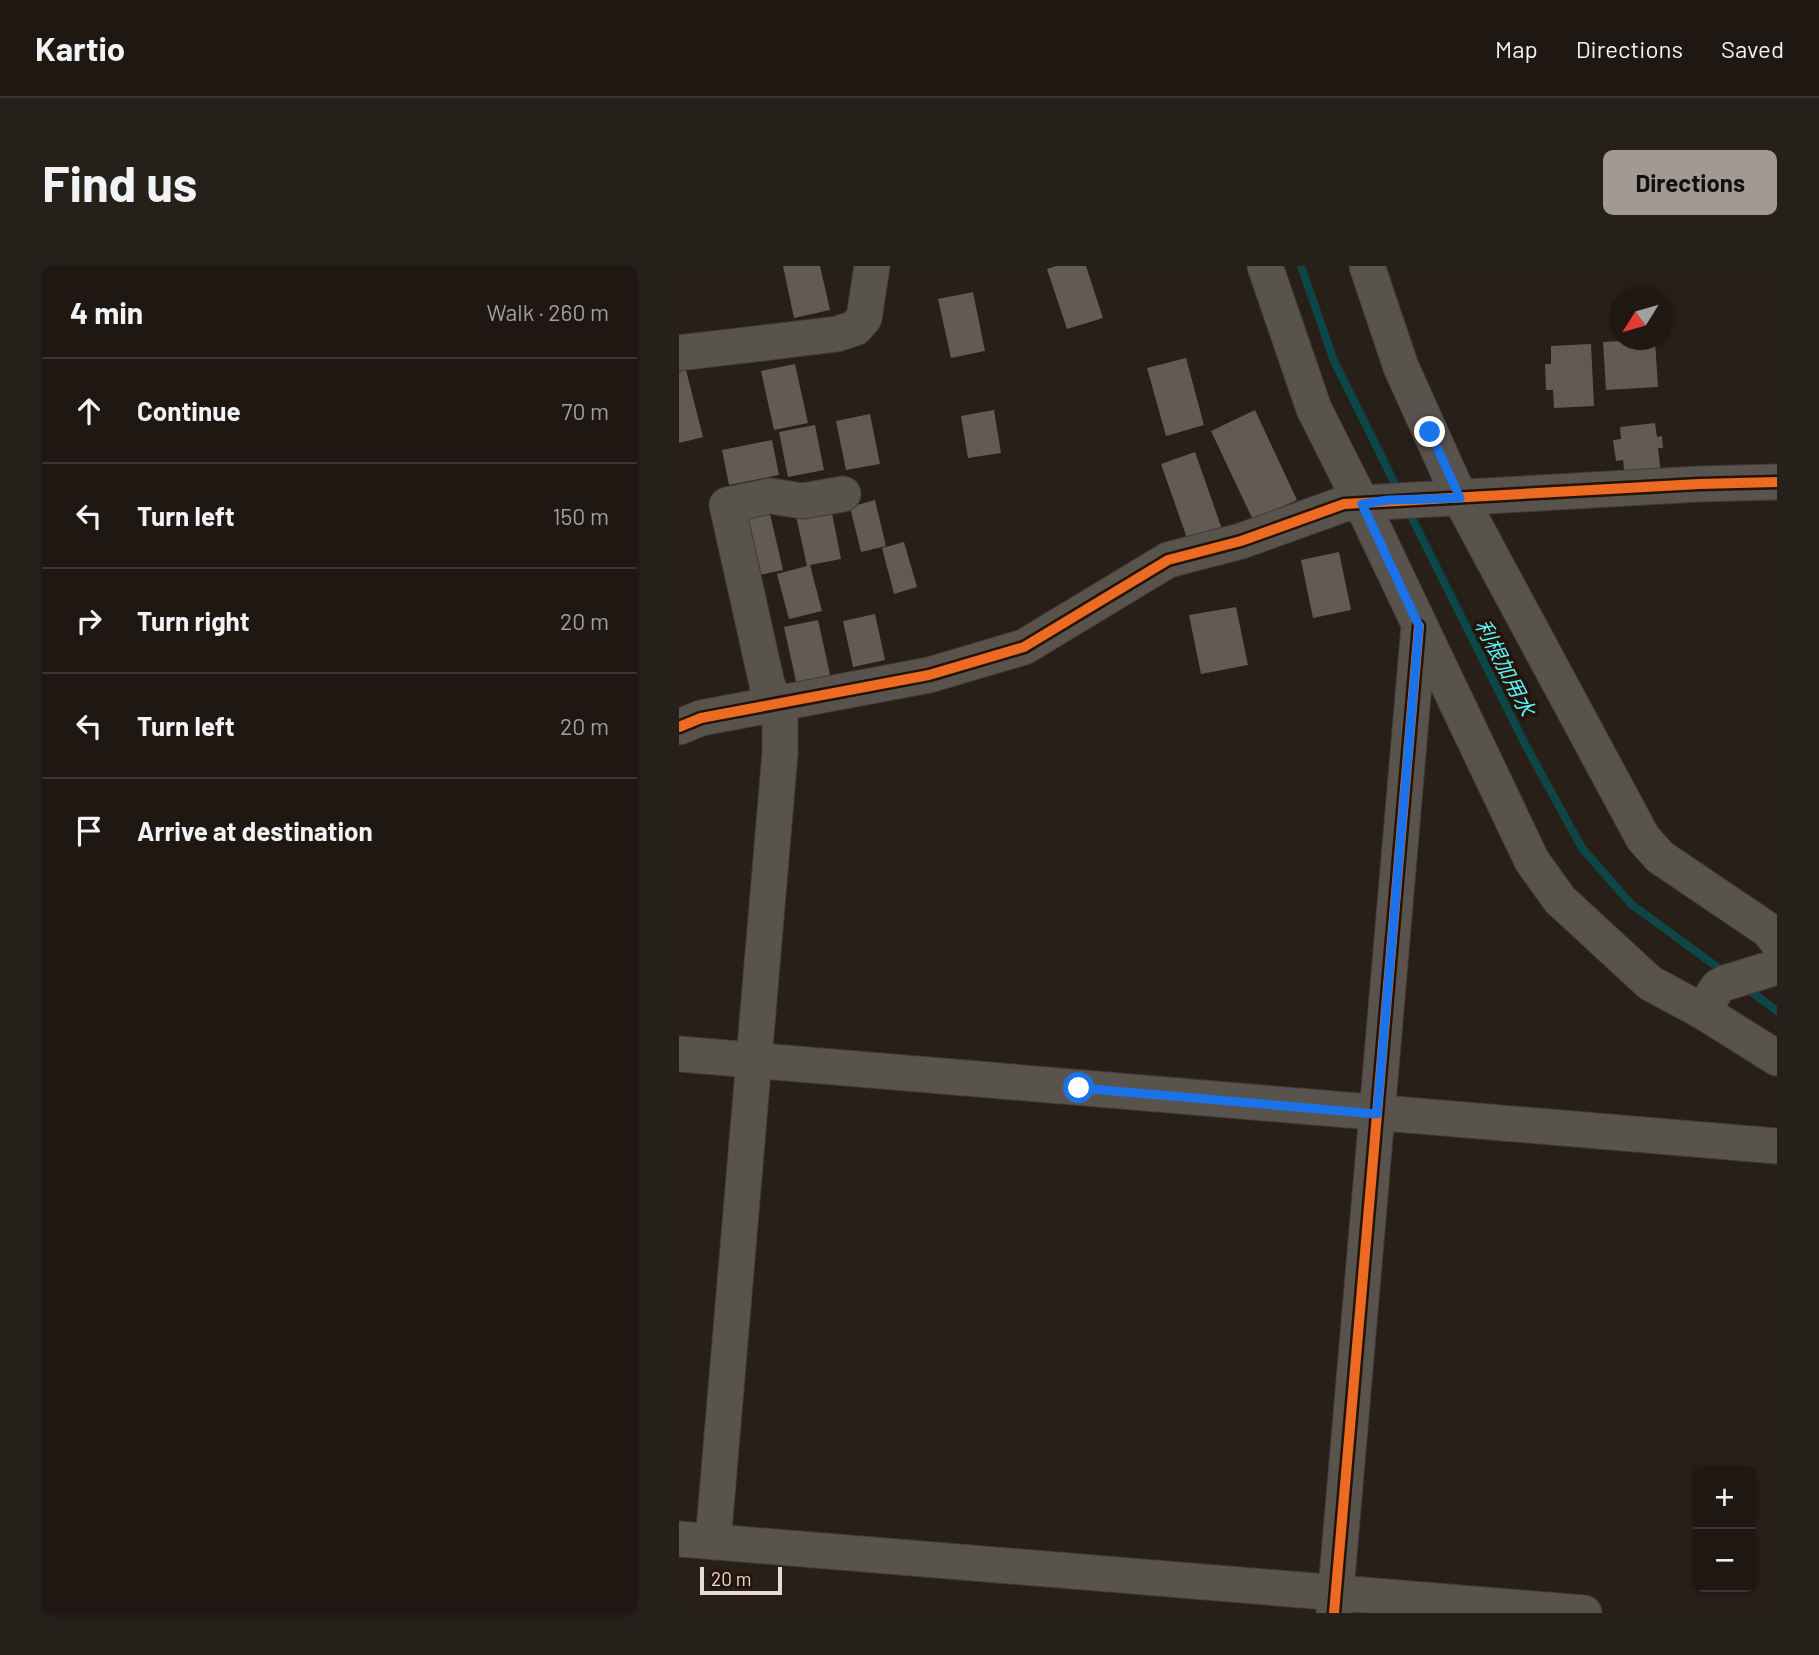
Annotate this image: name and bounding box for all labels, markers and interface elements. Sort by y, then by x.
text: Kartio [35,28,125,68]
text: Map [1495,34,1538,63]
text: Directions [1576,34,1683,63]
text: Saved [1721,34,1784,63]
button: Directions [1603,150,1777,215]
text: Find us [42,153,197,212]
north arrow [1609,287,1672,350]
text: 4 min [70,294,143,330]
text: Walk · 260 m [487,298,609,326]
icon: ahead [70,392,108,430]
text: Continue [137,395,241,426]
text: 70 m [562,397,609,425]
route end [1414,416,1445,447]
icon: left [70,497,108,535]
text: Turn left [137,500,235,531]
text: 150 m [553,502,609,530]
icon: right [70,602,108,640]
text: Turn right [137,605,250,636]
text: 20 m [560,607,609,635]
water label: 利根加用水 [1471,615,1542,721]
icon: left [70,707,108,745]
text: Turn left [137,710,235,741]
text: 20 m [560,712,609,740]
icon: arrive [70,812,108,850]
text: Arrive at destination [137,815,373,846]
route start [1063,1072,1094,1103]
map controls [1693,1466,1756,1592]
button: + [1693,1466,1756,1529]
button: − [1693,1529,1756,1592]
scale bar [700,1564,782,1596]
text: 20 m [711,1567,751,1590]

